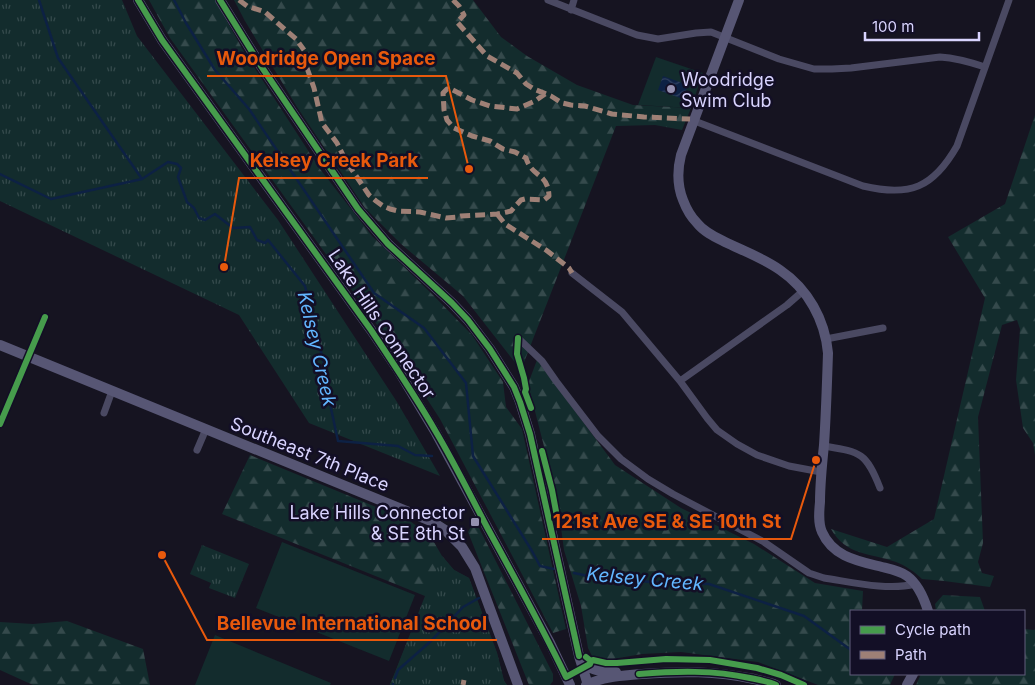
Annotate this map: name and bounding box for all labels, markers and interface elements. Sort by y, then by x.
scale bar [865,10,979,42]
text: 100 m [872,17,914,36]
callout: Woodridge Open Space [207,42,446,76]
text: Woodridge Open Space [216,47,436,70]
place label: Woodridge Swim Club [681,69,774,111]
marker: Woodridge Swim Club [665,83,677,95]
callout: Kelsey Creek Park [239,144,428,178]
text: Kelsey Creek Park [250,149,418,172]
street label: Lake Hills Connector [324,245,440,403]
water label: Kelsey Creek [293,289,342,409]
street label: Southeast 7th Place [228,413,392,495]
place label: Lake Hills Connector & SE 8th St [289,502,465,544]
callout: 121st Ave SE & SE 10th St [542,505,791,539]
text: 121st Ave SE & SE 10th St [553,510,781,533]
marker: Lake Hills Connector & SE 8th St [469,516,481,528]
water label: Kelsey Creek [586,562,705,596]
callout: Bellevue International School [207,606,497,640]
legend [850,610,1025,675]
text: Bellevue International School [217,612,487,635]
text: Cycle path [895,620,971,639]
text: Path [895,645,927,664]

